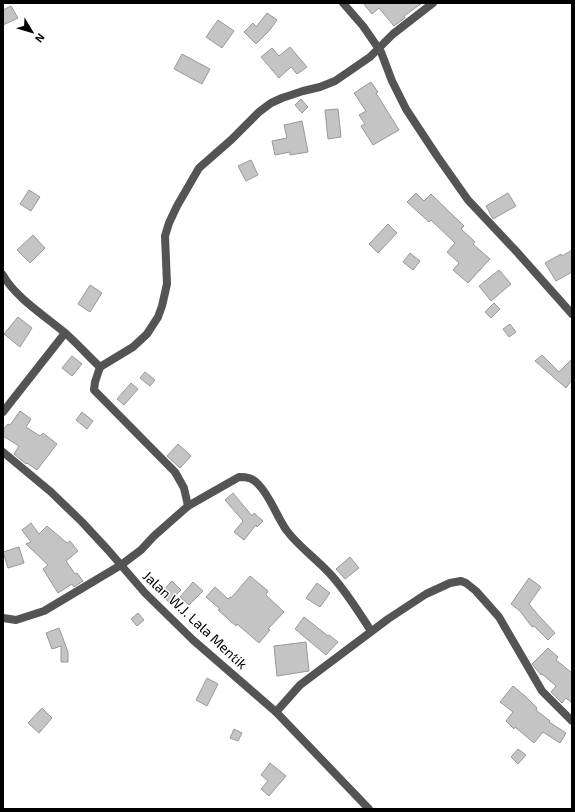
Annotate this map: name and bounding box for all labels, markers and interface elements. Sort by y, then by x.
north arrow [12,12,52,52]
text: N [33,31,48,46]
street label: Jalan W.J. Lala Mentik [140,567,251,672]

